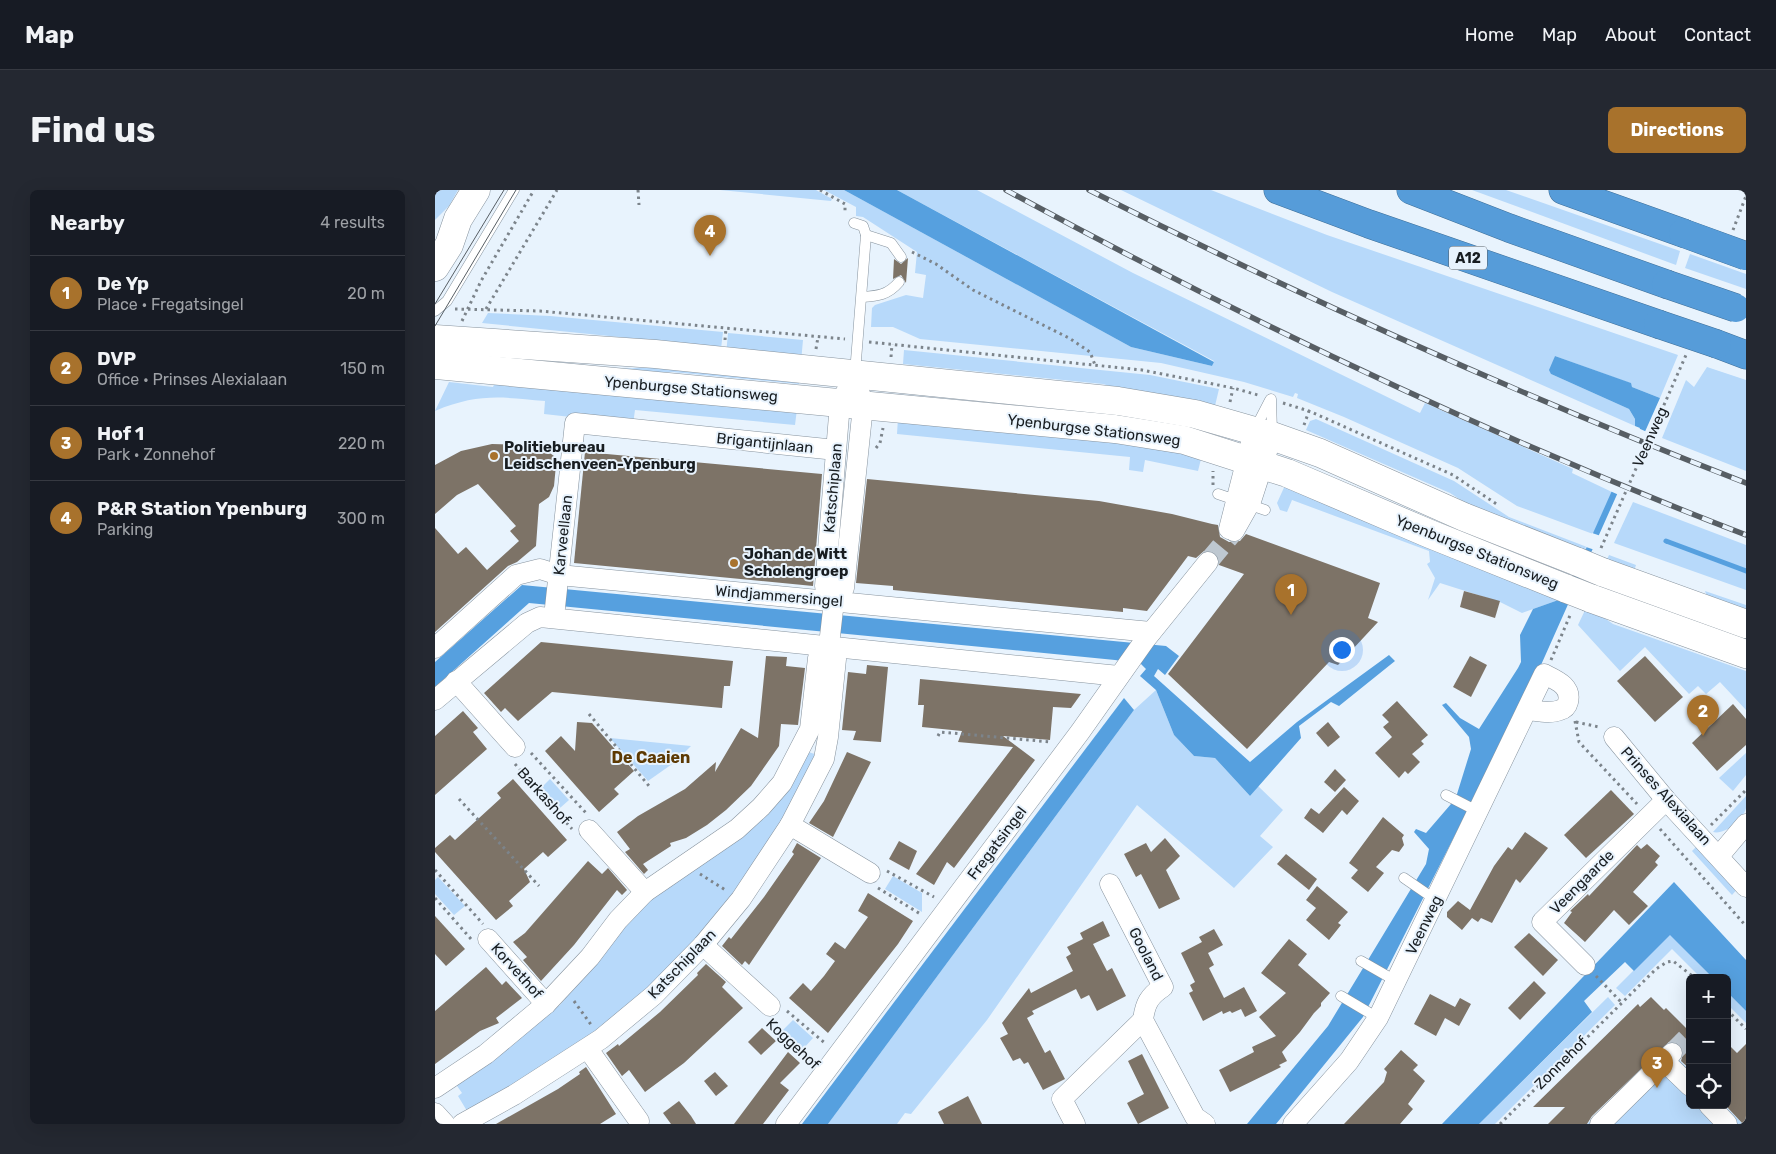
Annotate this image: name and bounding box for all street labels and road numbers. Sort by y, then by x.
road number: A12 [1449,246,1487,270]
street label: Ypenburgse Stationsweg [603,372,779,406]
street label: Veenweg [1629,404,1671,470]
street label: Ypenburgse Stationsweg [1006,410,1182,450]
street label: Brigantijnlaan [716,429,814,457]
street label: Katschiplaan [820,442,846,534]
street label: Karveellaan [550,494,576,576]
street label: Ypenburgse Stationsweg [1393,511,1561,593]
street label: Windjammersingel [715,581,843,611]
street label: Prinses Alexialaan [1617,743,1715,849]
street label: Barkashof [514,764,575,829]
street label: Fregatsingel [964,803,1030,883]
street label: Veengaarde [1546,846,1618,918]
street label: Veenweg [1402,892,1446,958]
street label: Gooland [1125,924,1167,984]
street label: Katschiplaan [644,925,720,1003]
street label: Korvethof [487,940,547,1003]
street label: Koggehof [762,1015,824,1074]
street label: Zonnehof [1531,1033,1591,1093]

